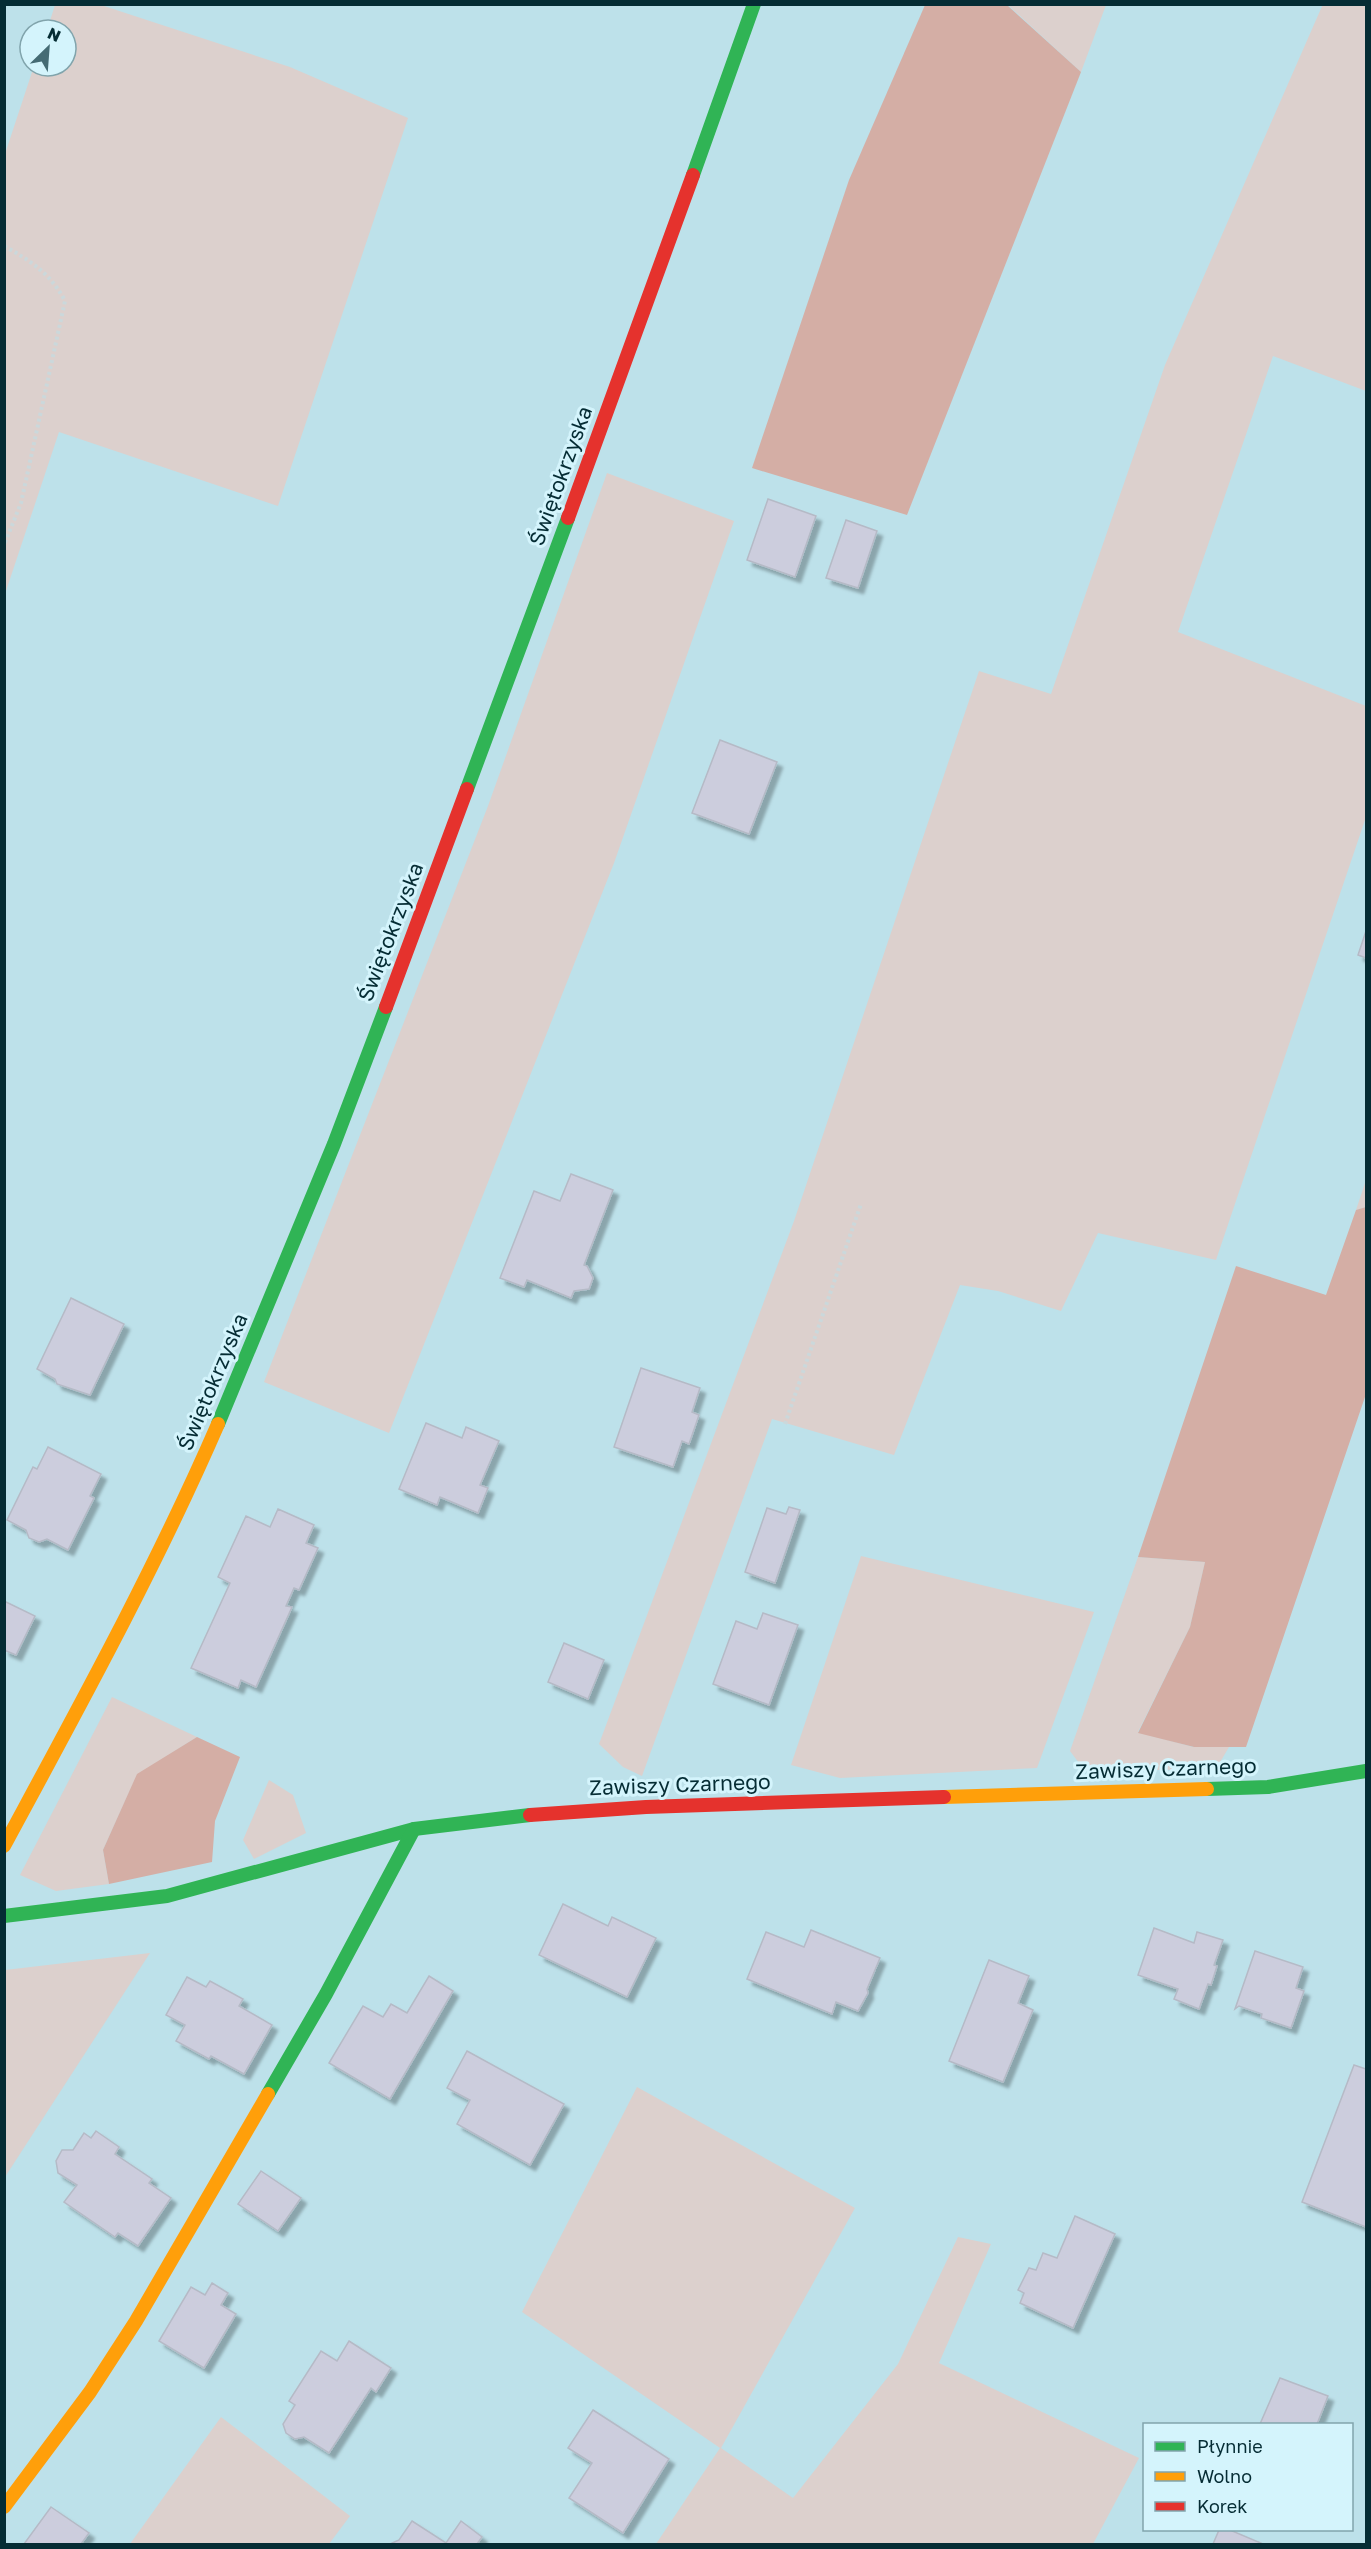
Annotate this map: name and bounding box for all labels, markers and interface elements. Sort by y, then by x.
north arrow [18,18,78,78]
text: N [45,23,64,46]
street label: Świętokrzyska [523,402,597,549]
street label: Świętokrzyska [352,859,428,1005]
street label: Świętokrzyska [171,1309,253,1454]
street label: Zawiszy Czarnego [1075,1752,1257,1784]
street label: Zawiszy Czarnego [589,1768,771,1800]
legend [1143,2423,1353,2531]
text: Płynnie [1197,2435,1263,2457]
text: Wolno [1197,2465,1252,2487]
text: Korek [1197,2495,1247,2517]

